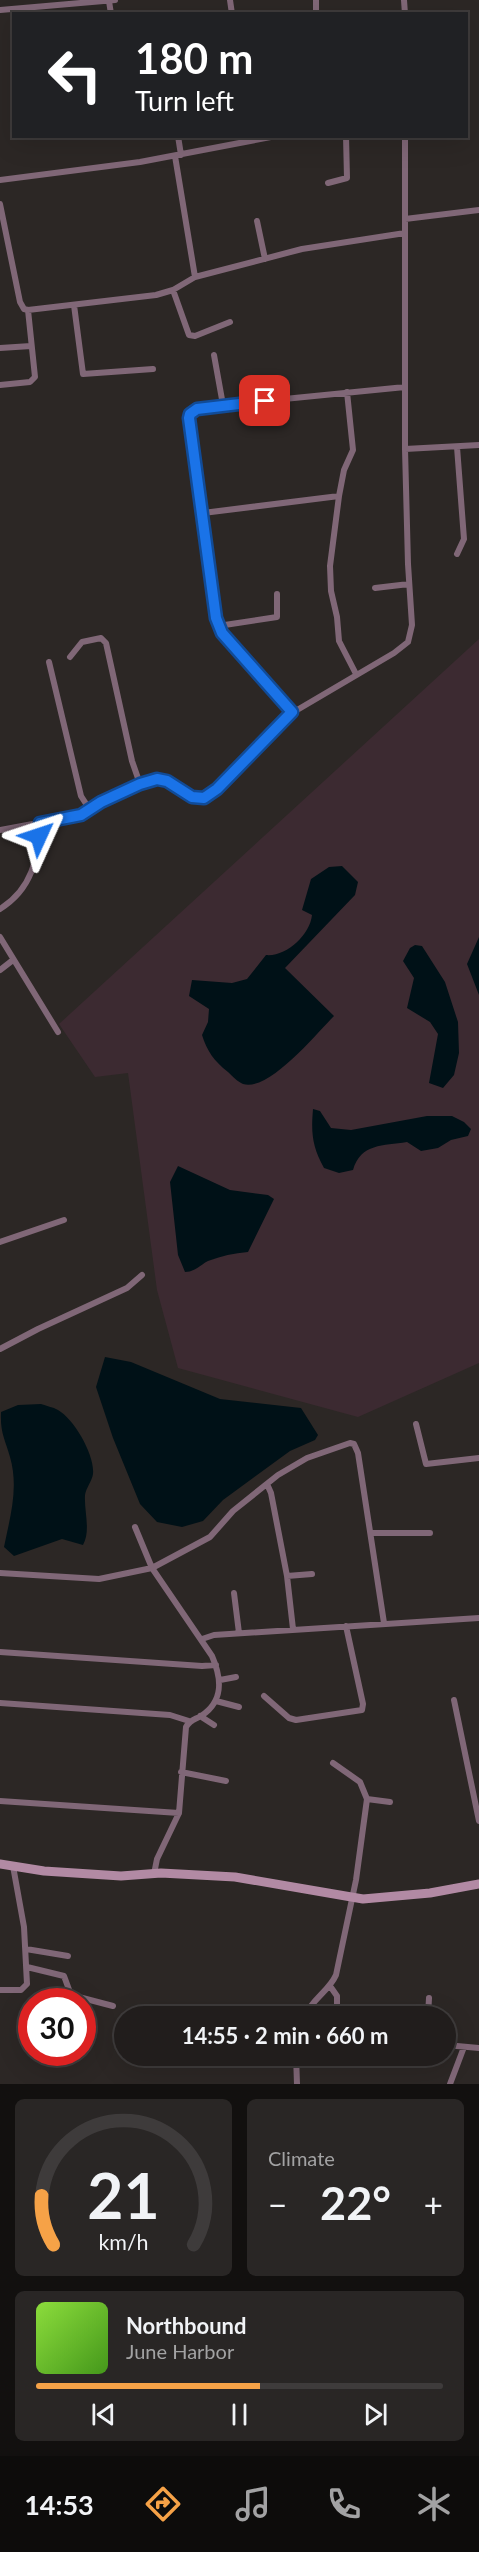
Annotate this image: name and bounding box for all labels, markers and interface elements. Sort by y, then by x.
text: 180 m [135,33,253,83]
icon: left [36,36,114,114]
text: Turn left [135,84,234,117]
pin [239,375,290,426]
icon: arrive [248,384,281,417]
position arrow [7,804,71,868]
speed limit sign: 30 [18,1988,96,2066]
text: 14:55 · 2 min · 660 m [182,2022,388,2049]
text: Climate [268,2146,335,2170]
text: 21 [87,2157,160,2232]
text: 22° [320,2176,391,2230]
text: − [268,2184,287,2224]
text: + [424,2184,443,2224]
text: km/h [98,2229,149,2255]
text: Northbound [126,2312,246,2339]
text: June Harbor [126,2339,234,2363]
icon: previous [87,2398,120,2431]
icon: pause [223,2398,256,2431]
icon: next [359,2398,392,2431]
icon: directions [142,2483,184,2525]
icon: music [232,2483,274,2525]
icon: phone [323,2483,365,2525]
icon: climate [413,2483,455,2525]
text: 14:53 [24,2488,94,2521]

